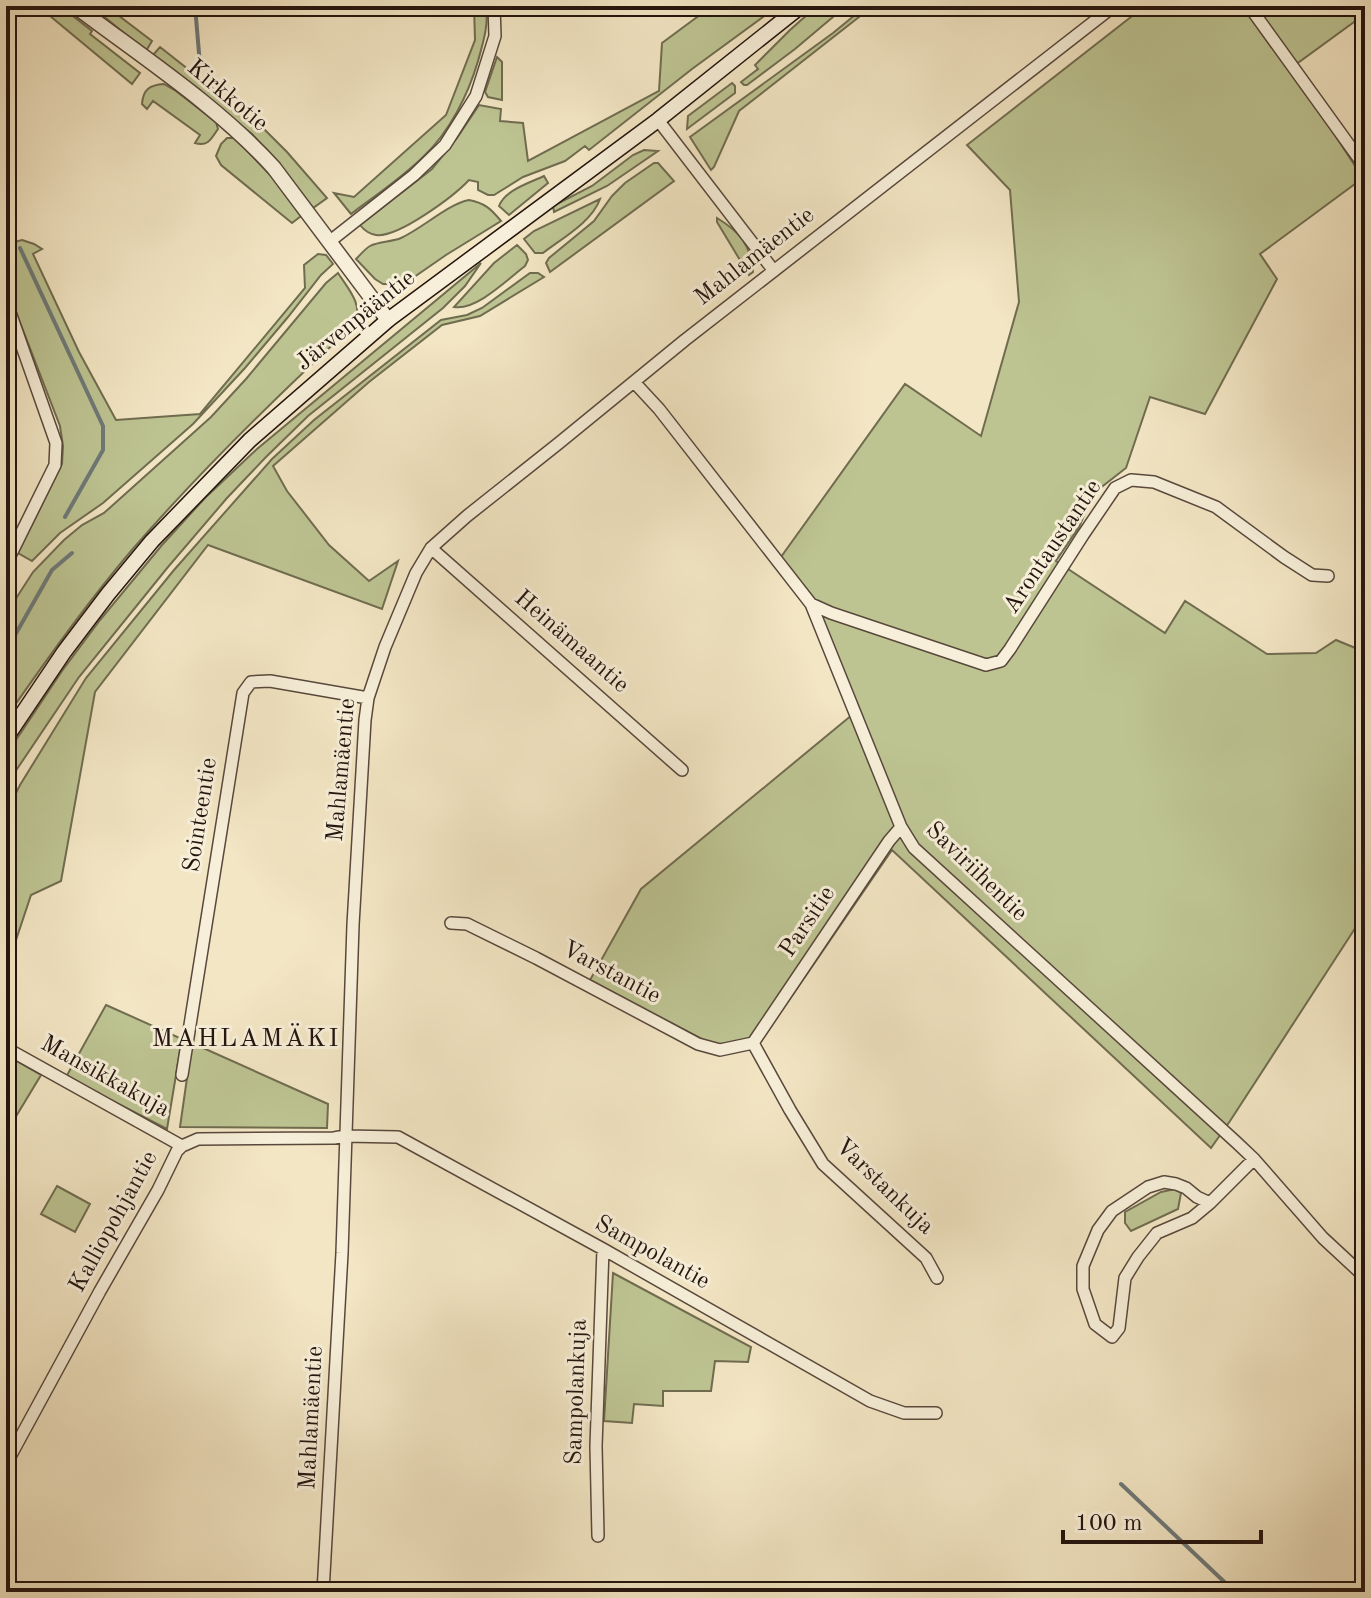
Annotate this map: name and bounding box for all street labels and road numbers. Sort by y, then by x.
street label: Kirkkotie [182,56,272,136]
street label: Mahlamäentie [691,203,819,311]
street label: Järvenpääntie [292,266,420,376]
street label: Arontaustantie [1000,476,1106,618]
street label: Heinämaantie [509,586,633,698]
street label: Mahlamäentie [324,697,360,843]
street label: Sointeentie [180,756,222,874]
street label: Saviriihentie [921,818,1031,926]
street label: Parsitie [776,882,840,962]
street label: Varstantie [558,937,664,1009]
street label: Mansikkakuja [36,1032,174,1122]
street label: Varstankuja [830,1134,938,1240]
street label: Kalliopohjantie [65,1147,163,1297]
street label: Sampolantie [590,1212,714,1294]
street label: Sampolankuja [562,1318,592,1466]
street label: Mahlamäentie [296,1345,328,1491]

